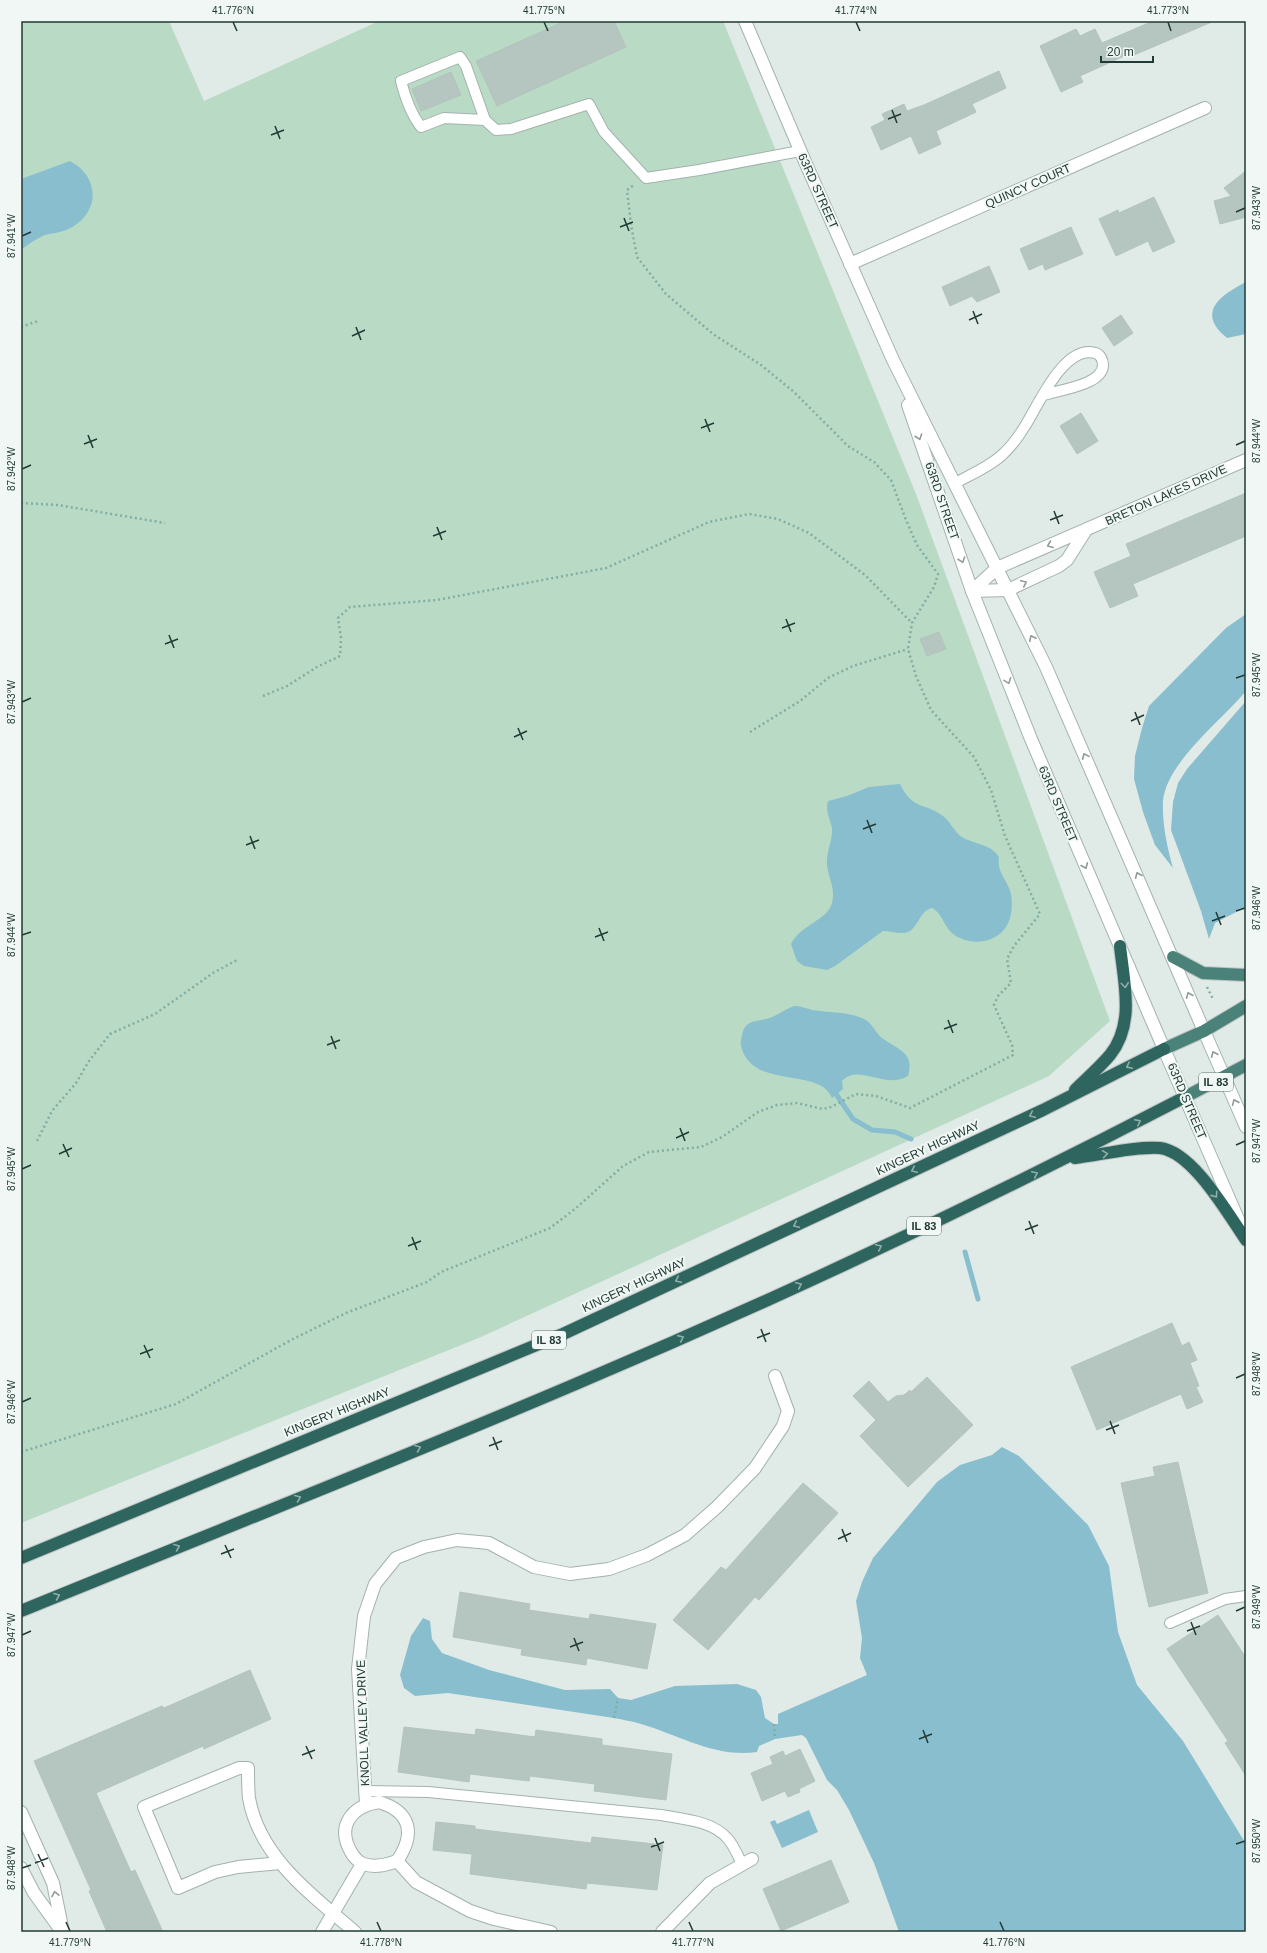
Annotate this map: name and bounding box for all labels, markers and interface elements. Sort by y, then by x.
text: 41.776°N [212,5,254,16]
text: 41.775°N [523,5,565,16]
text: 41.774°N [835,5,877,16]
text: 41.773°N [1147,5,1189,16]
scale bar [1101,38,1153,64]
text: 20 m [1107,45,1134,59]
street label: 63RD STREET [795,151,841,232]
street label: QUINCY COURT [983,161,1074,211]
text: 87.943°W [1251,185,1262,230]
text: 87.941°W [6,213,17,258]
text: 87.944°W [1251,418,1262,463]
one-way arrow [915,433,923,440]
text: 87.942°W [6,446,17,491]
street label: 63RD STREET [922,460,962,542]
street label: BRETON LAKES DRIVE [1103,462,1229,528]
one-way arrow [1046,541,1053,549]
one-way arrow [957,556,965,563]
one-way arrow [1019,580,1027,588]
one-way arrow [1029,635,1036,642]
text: 87.945°W [1251,652,1262,697]
one-way arrow [1003,678,1011,685]
text: 87.943°W [6,679,17,724]
one-way arrow [1082,753,1090,761]
street label: 63RD STREET [1036,764,1081,845]
one-way arrow [1080,861,1088,869]
one-way arrow [1134,872,1142,879]
text: 87.946°W [1251,885,1262,930]
text: 87.944°W [6,912,17,957]
one-way arrow [1120,982,1129,988]
one-way arrow [1186,991,1194,999]
one-way arrow [1211,1051,1219,1058]
street label: 63RD STREET [1165,1061,1210,1142]
one-way arrow [1126,1062,1134,1069]
road number: IL 83 [1199,1073,1233,1091]
one-way arrow [1232,1099,1240,1107]
one-way arrow [1028,1110,1036,1118]
street label: KINGERY HIGHWAY [874,1118,982,1178]
text: 87.947°W [1251,1118,1262,1163]
one-way arrow [1134,1119,1141,1127]
text: 87.945°W [6,1146,17,1191]
one-way arrow [1102,1150,1108,1159]
one-way arrow [910,1165,918,1173]
one-way arrow [1031,1171,1038,1179]
one-way arrow [1210,1191,1217,1198]
road number: IL 83 [907,1217,941,1235]
one-way arrow [793,1220,800,1228]
one-way arrow [875,1244,883,1252]
street label: KINGERY HIGHWAY [580,1255,688,1315]
one-way arrow [675,1275,683,1283]
one-way arrow [795,1282,803,1290]
road number: IL 83 [532,1331,566,1349]
one-way arrow [676,1335,684,1343]
text: 87.948°W [1251,1351,1262,1396]
text: 87.946°W [6,1379,17,1424]
street label: KINGERY HIGHWAY [282,1384,392,1440]
one-way arrow [415,1445,422,1453]
one-way arrow [294,1494,301,1502]
one-way arrow [174,1543,181,1551]
text: 87.949°W [1251,1584,1262,1629]
one-way arrow [53,1593,61,1601]
text: 87.947°W [6,1612,17,1657]
street label: KNOLL VALLEY DRIVE [354,1660,372,1786]
text: 87.950°W [1251,1818,1262,1863]
text: 87.948°W [6,1845,17,1890]
one-way arrow [52,1891,60,1897]
text: 41.779°N [49,1937,91,1948]
text: 41.778°N [360,1937,402,1948]
text: 41.777°N [672,1937,714,1948]
text: 41.776°N [983,1937,1025,1948]

